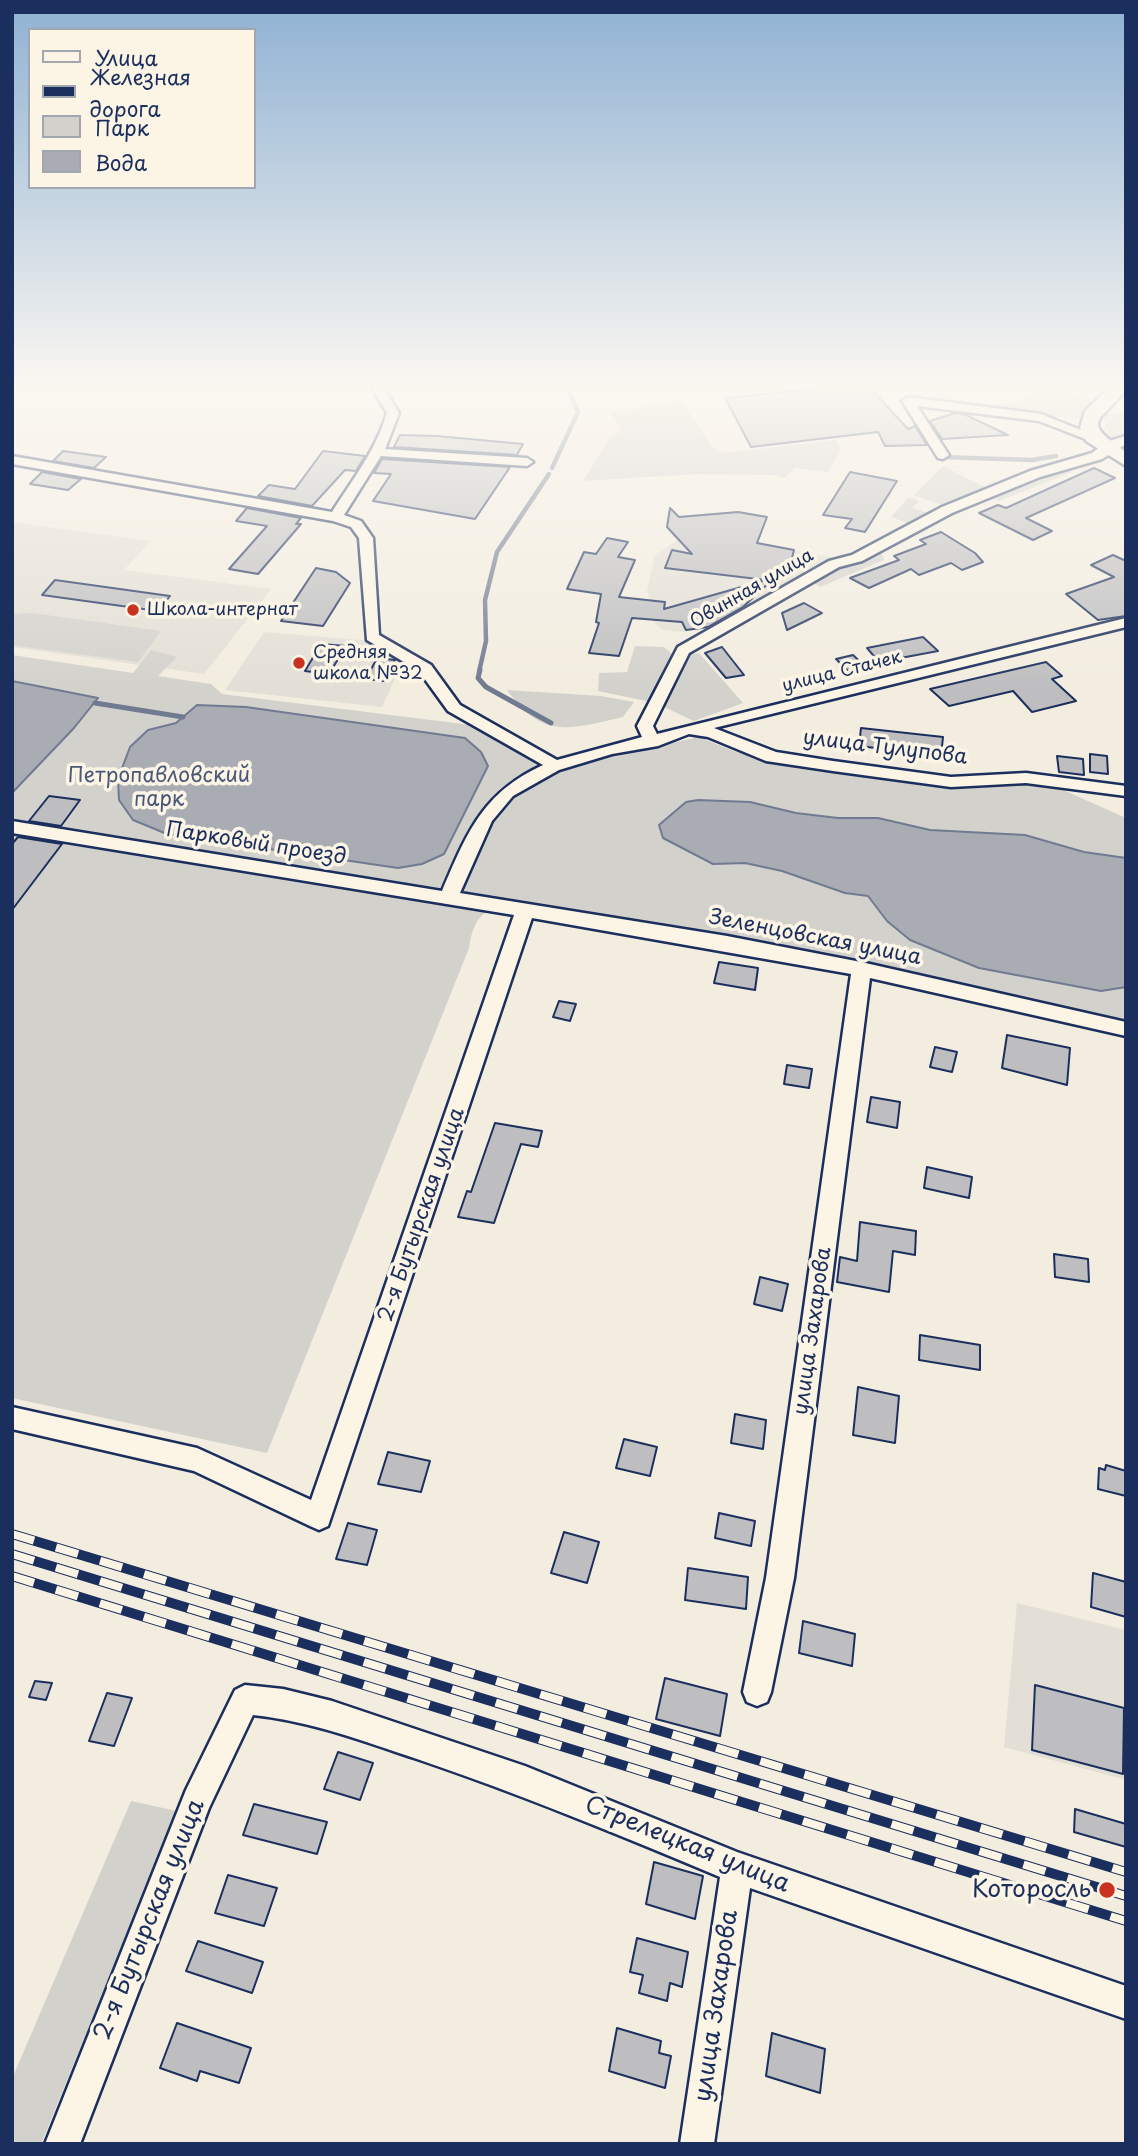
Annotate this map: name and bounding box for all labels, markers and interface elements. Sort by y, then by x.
legend [28,28,256,189]
text: Улица [95,41,158,73]
text: Железная дорога [90,60,191,124]
text: Парк [95,111,149,143]
text: Вода [95,146,147,178]
street label: Овинная улица [687,545,817,633]
place label: Школа-интернат [147,599,298,621]
marker: Школа-интернат [125,602,141,618]
place label: Средняя школа №32 [313,642,423,684]
street label: улица Стачек [780,647,904,697]
marker: Средняя школа №32 [291,655,307,671]
street label: улица Тулупова [801,725,969,771]
park label: Петропавловский парк [68,763,250,813]
street label: Парковый проезд [164,817,348,871]
street label: Зеленцовская улица [707,905,923,971]
street label: 2-я Бутырская улица [373,1105,471,1325]
street label: улица Захарова [789,1245,837,1417]
street label: Стрелецкая улица [580,1791,794,1899]
street label: 2-я Бутырская улица [88,1795,212,2045]
place label: Которосль [972,1876,1091,1904]
marker: Которосль [1097,1880,1117,1900]
street label: улица Захарова [689,1908,745,2104]

